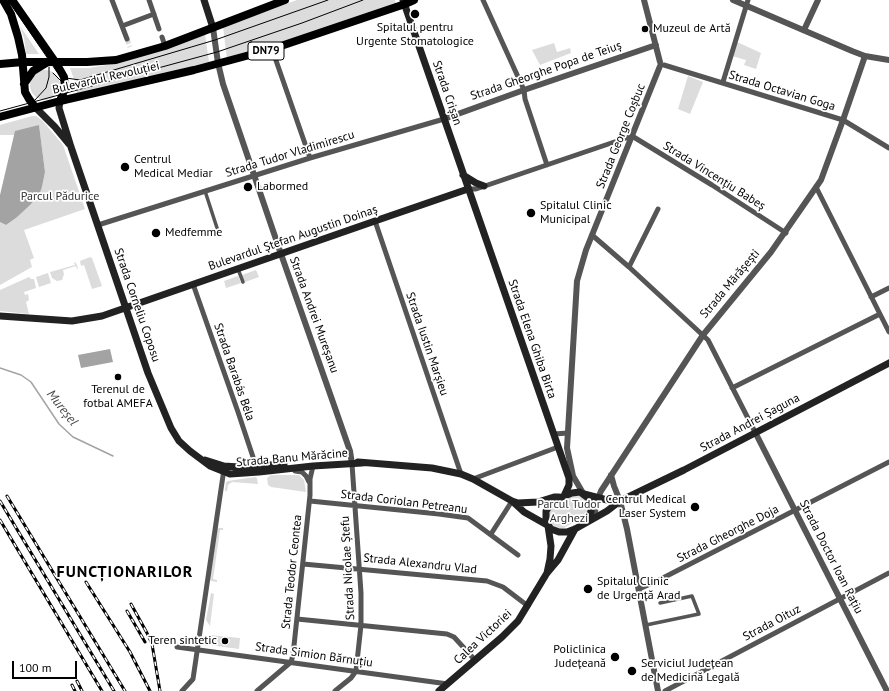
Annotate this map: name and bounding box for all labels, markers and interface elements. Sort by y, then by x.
marker: Spitalul pentru Urgente Stomatologice [409,8,421,20]
place label: Spitalul pentru Urgente Stomatologice [356,21,474,49]
place label: Muzeul de Artă [653,22,731,36]
marker: Muzeul de Artă [640,24,650,34]
street label: Strada Gheorghe Popa de Teiuș [469,38,623,104]
road number: DN79 [248,42,284,60]
street label: Bulevardul Revoluției [51,59,161,97]
street label: Strada Crișan [429,59,465,127]
street label: Strada Octavian Goga [727,68,837,114]
street label: Strada George Coșbuc [593,81,649,191]
street label: Strada Tudor Vladimirescu [224,128,356,180]
street label: Strada Vincențiu Babeș [660,139,768,213]
place label: Centrul Medical Mediar [134,153,213,181]
marker: Centrul Medical Mediar [119,161,131,173]
place label: Labormed [257,180,308,194]
marker: Labormed [242,181,254,193]
park label: Parcul Pădurice [21,190,99,204]
place label: Spitalul Clinic Municipal [540,199,612,227]
street label: Bulevardul Ștefan Augustin Doinaș [207,202,379,274]
marker: Spitalul Clinic Municipal [525,207,537,219]
place label: Medfemme [165,226,222,240]
marker: Medfemme [150,227,162,239]
street label: Strada Corneliu Coposu [111,246,163,364]
street label: Strada Mărășești [697,247,763,321]
street label: Strada Andrei Mureșanu [286,255,342,375]
street label: Strada Elena Ghiba Birta [505,277,559,401]
street label: Strada Iustin Marșieu [403,290,451,398]
street label: Strada Barabás Béla [211,321,257,423]
marker: Terenul de fotbal AMEFA [113,372,123,382]
place label: Terenul de fotbal AMEFA [83,383,153,411]
water label: Mureșel [43,387,81,429]
street label: Strada Andrei Șaguna [698,391,802,455]
street label: Strada Banu Mărăcine [236,446,348,470]
street label: Strada Coriolan Petreanu [340,487,468,517]
place label: Centrul Medical Laser System [605,493,686,521]
park label: Parcul Tudor Arghezi [537,498,601,526]
street label: Strada Doctor Ioan Rațiu [796,498,866,616]
marker: Centrul Medical Laser System [689,501,701,513]
street label: Strada Gheorghe Doja [675,502,781,566]
street label: Strada Teodor Ceontea [279,514,305,630]
street label: Strada Nicolae Ștefu [338,515,358,621]
street label: Strada Alexandru Vlad [363,551,477,577]
district label: FUNCȚIONARILOR [57,562,193,582]
place label: Spitalul Clinic de Urgență Arad [597,575,680,603]
marker: Spitalul Clinic de Urgență Arad [582,583,594,595]
street label: Strada Oituz [741,602,803,644]
street label: Calea Victoriei [451,607,515,667]
place label: Teren sintetic [148,634,217,648]
marker: Teren sintetic [220,636,230,646]
street label: Strada Simion Bărnuțiu [254,640,374,670]
place label: Policlinica Județeană [553,643,606,671]
marker: Policlinica Județeană [609,651,621,663]
scale bar [14,653,79,679]
place label: Serviciul Județean de Medicină Legală [641,657,740,685]
text: 100 m [19,660,52,675]
marker: Serviciul Județean de Medicină Legală [626,665,638,677]

